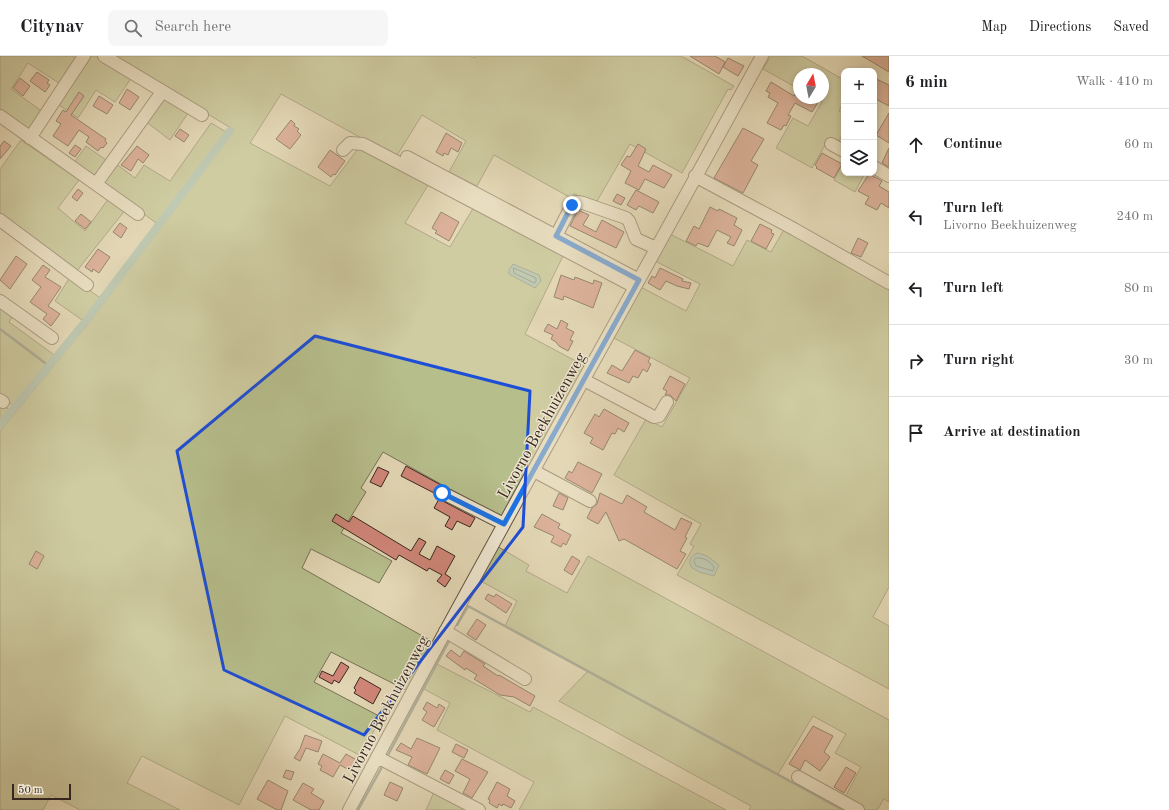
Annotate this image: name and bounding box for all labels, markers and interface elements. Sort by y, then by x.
search box [108,10,388,46]
icon: search [122,17,144,39]
text: Citynav [20,18,84,37]
text: Search here [154,20,231,35]
text: Map [981,20,1007,34]
text: Directions [1029,20,1091,34]
text: Saved [1113,20,1149,34]
north arrow [793,68,829,104]
map controls [841,68,877,176]
button: + [841,68,877,104]
text: 6 min [905,74,948,91]
text: Walk · 410 m [1076,75,1153,88]
button: − [841,104,877,140]
icon: ahead [905,134,927,156]
text: Continue [943,137,1002,152]
text: 60 m [1124,138,1153,151]
button: layers [841,140,877,176]
route end [563,196,581,214]
text: Turn left [943,201,1003,216]
icon: left [905,206,927,228]
text: 240 m [1116,210,1153,223]
text: Livorno Beekhuizenweg [943,219,1077,232]
icon: left [905,278,927,300]
text: Turn left [943,281,1003,296]
text: 80 m [1124,282,1153,295]
street label: Livorno Beekhuizenweg [496,350,590,502]
icon: right [905,350,927,372]
text: Turn right [943,353,1014,368]
text: 30 m [1124,354,1153,367]
icon: arrive [905,422,927,444]
text: Arrive at destination [943,425,1081,440]
route start [433,484,451,502]
street label: Livorno Beekhuizenweg [341,633,433,786]
scale bar [12,782,71,801]
text: 50 m [18,785,43,796]

